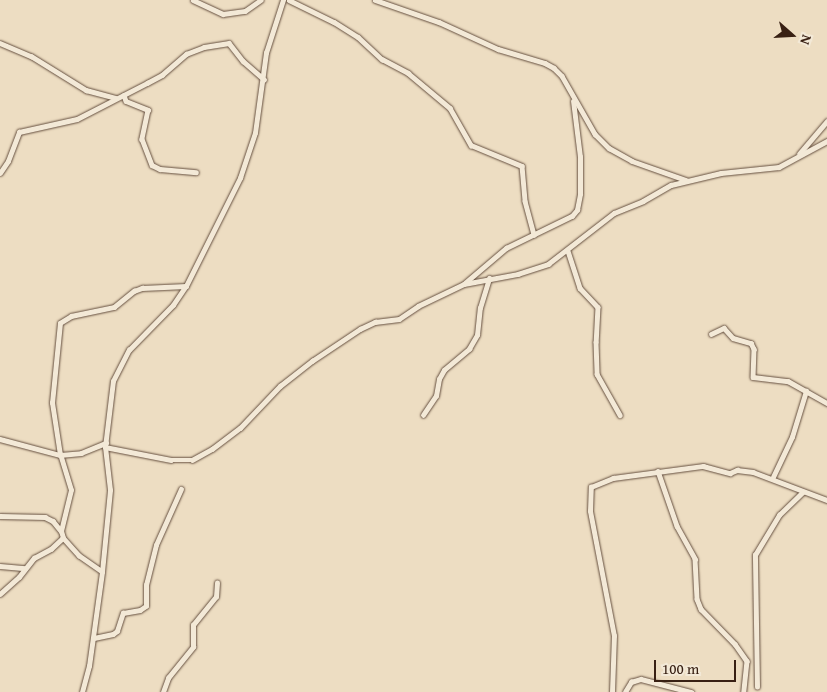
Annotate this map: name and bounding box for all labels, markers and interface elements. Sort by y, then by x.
north arrow [767,10,817,60]
text: N [795,32,817,48]
scale bar [657,650,740,682]
text: 100 m [662,658,699,679]

